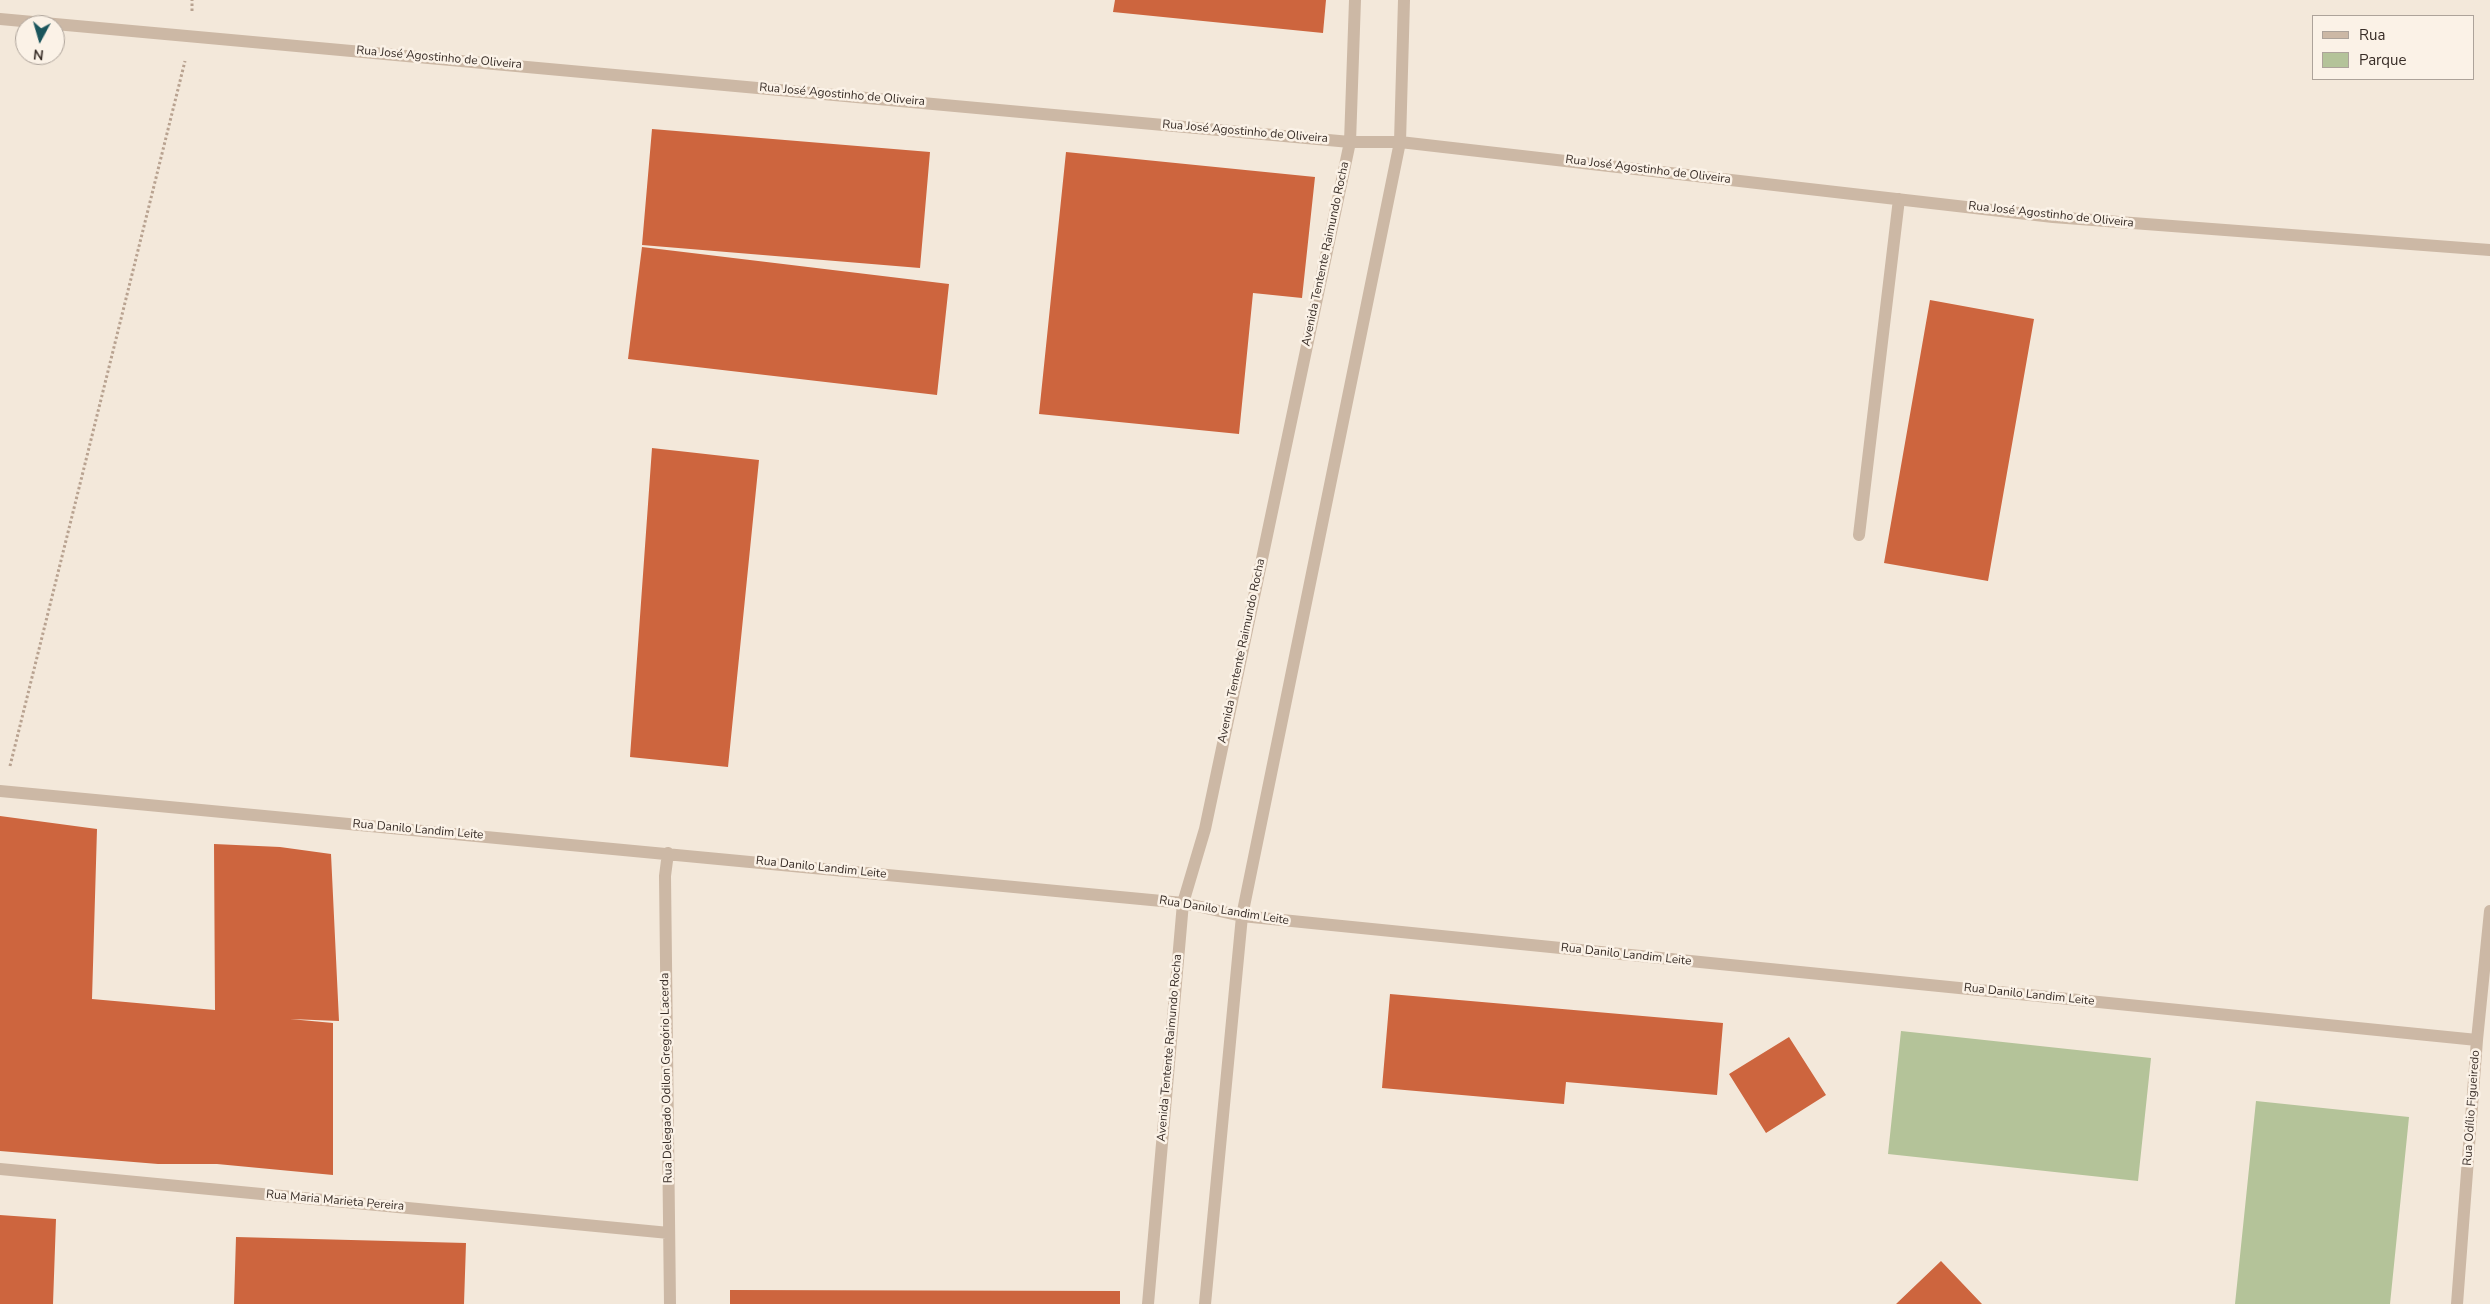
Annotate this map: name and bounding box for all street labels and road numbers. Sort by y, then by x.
street label: Rua José Agostinho de Oliveira [356,44,522,72]
street label: Rua José Agostinho de Oliveira [759,81,925,109]
street label: Rua José Agostinho de Oliveira [1162,118,1328,146]
street label: Rua José Agostinho de Oliveira [1565,153,1731,187]
street label: Avenida Tentente Raimundo Rocha [1299,160,1353,348]
street label: Rua José Agostinho de Oliveira [1968,199,2134,231]
street label: Avenida Tentente Raimundo Rocha [1215,557,1269,745]
street label: Rua Danilo Landim Leite [352,817,484,843]
street label: Rua Danilo Landim Leite [755,854,887,882]
street label: Rua Danilo Landim Leite [1158,894,1290,928]
street label: Rua Danilo Landim Leite [1560,941,1692,969]
street label: Avenida Tentente Raimundo Rocha [1155,954,1185,1142]
street label: Rua Delegado Odilon Gregório Lacerda [658,973,676,1183]
street label: Rua Danilo Landim Leite [1963,981,2095,1009]
street label: Rua Odílio Figueiredo [2461,1050,2483,1166]
street label: Rua Maria Marieta Pereira [265,1188,405,1214]

